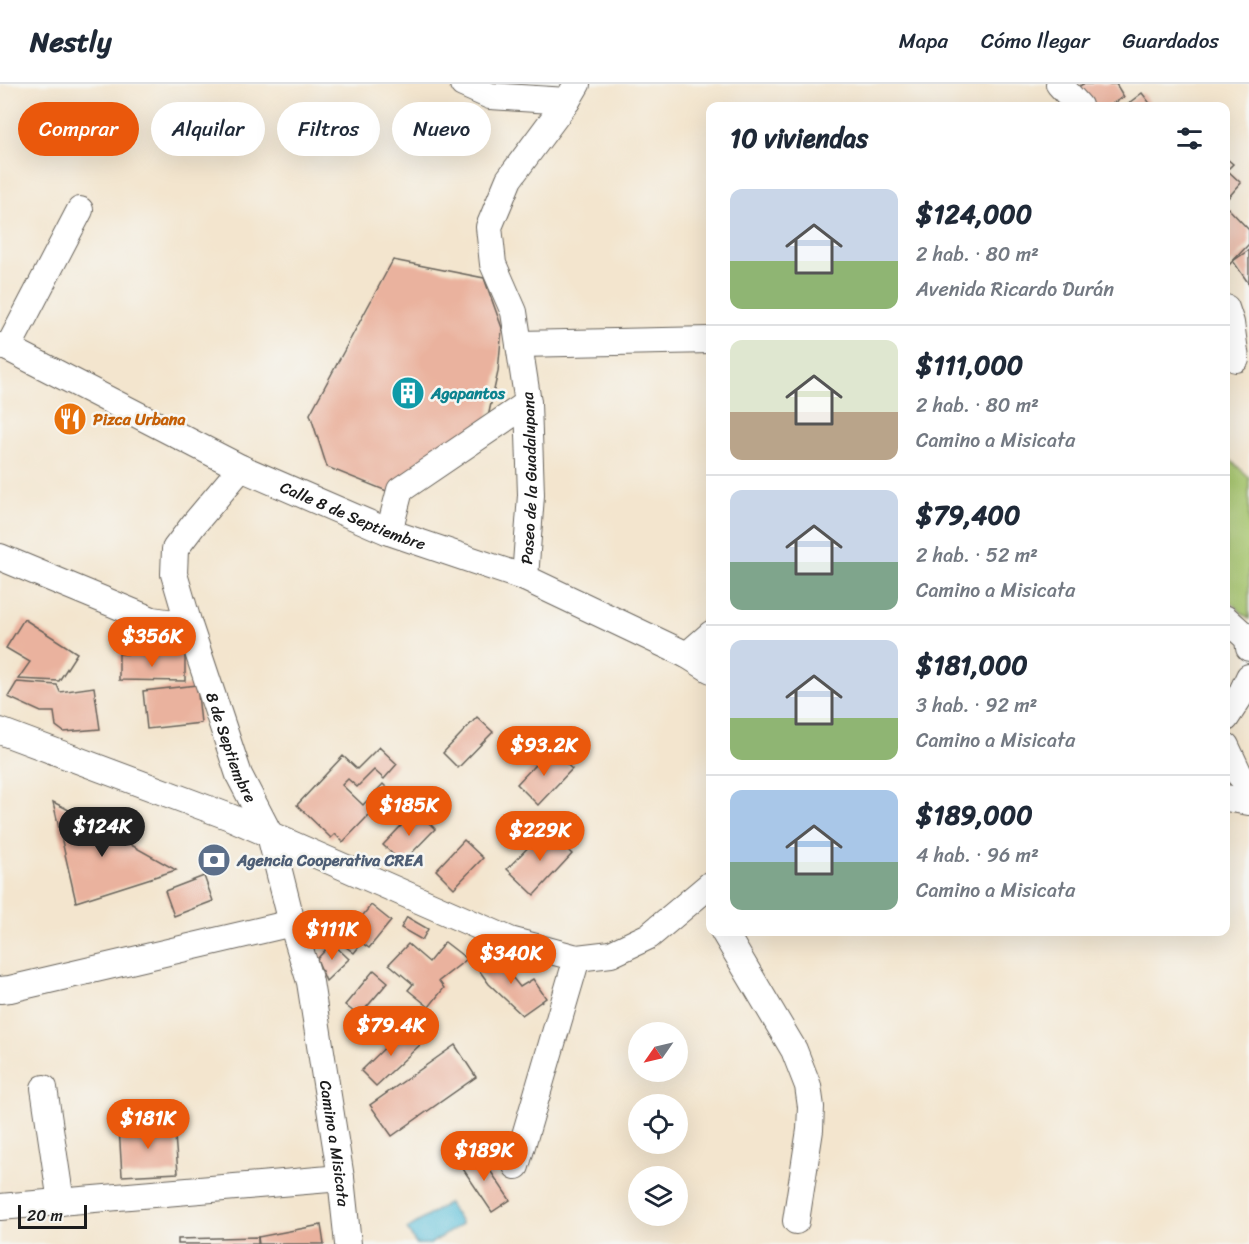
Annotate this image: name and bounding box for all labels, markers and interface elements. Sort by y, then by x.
text: Nestly [30,17,111,66]
text: Mapa [899,22,948,60]
text: Cómo llegar [981,22,1090,60]
text: Guardados [1123,22,1219,60]
chip: Comprar [18,102,139,156]
chip: Alquilar [151,102,265,156]
chip: Filtros [277,102,380,156]
chip: Nuevo [392,102,491,156]
text: 10 viviendas [730,115,868,161]
icon: filters [1173,122,1206,155]
text: $124,000 [916,191,1032,237]
icon: home [778,213,850,285]
text: 2 hab. · 80 m² [916,237,1039,272]
text: Avenida Ricardo Durán [916,272,1114,307]
text: $111,000 [916,342,1023,388]
icon: home [778,364,850,436]
building icon: Agapantos [390,375,426,411]
place label: Agapantos [430,379,506,408]
text: 2 hab. · 80 m² [916,388,1039,423]
street label: Paseo de la Guadalupana [512,389,546,565]
restaurant icon: Pizca Urbana [52,401,88,437]
place label: Pizca Urbana [93,405,186,434]
text: Camino a Misicata [916,423,1075,458]
street label: Calle 8 de Septiembre [276,472,430,558]
text: $79,400 [916,492,1020,538]
icon: home [778,514,850,586]
text: 2 hab. · 52 m² [916,538,1038,573]
text: Camino a Misicata [916,573,1075,608]
pin: $356K [110,617,194,668]
text: $356K [122,619,182,654]
text: $181,000 [916,642,1028,688]
icon: home [778,664,850,736]
street label: 8 de Septiembre [198,688,265,808]
text: 3 hab. · 92 m² [916,688,1037,723]
text: Camino a Misicata [916,723,1075,758]
pin: $93.2K [495,726,593,777]
text: $93.2K [511,728,577,763]
pin: $185K [367,786,451,837]
text: $185K [380,788,438,823]
text: $189,000 [916,792,1033,838]
pin: $124K [60,807,144,858]
text: $124K [73,809,131,844]
pin: $229K [498,811,582,862]
text: $229K [510,813,570,848]
icon: home [778,814,850,886]
text: 4 hab. · 96 m² [916,838,1039,873]
bank icon: Agencia Cooperativa CREA [196,842,232,878]
place label: Agencia Cooperativa CREA [236,846,423,875]
text: Camino a Misicata [916,873,1075,908]
pin: $111K [290,910,374,961]
text: $111K [306,912,358,947]
pin: $340K [469,934,553,985]
text: $340K [480,936,542,971]
pin: $79.4K [342,1006,440,1057]
text: $79.4K [357,1008,425,1043]
north arrow [628,1022,688,1082]
map controls [628,1022,688,1226]
street label: Camino a Misicata [311,1078,359,1209]
button: locate [628,1094,688,1154]
pin: $181K [106,1099,190,1150]
text: $181K [121,1101,175,1136]
pin: $189K [442,1131,526,1182]
text: $189K [455,1133,513,1168]
button: layers [628,1166,688,1226]
text: 20 m [27,1201,63,1230]
scale bar [18,1202,87,1230]

